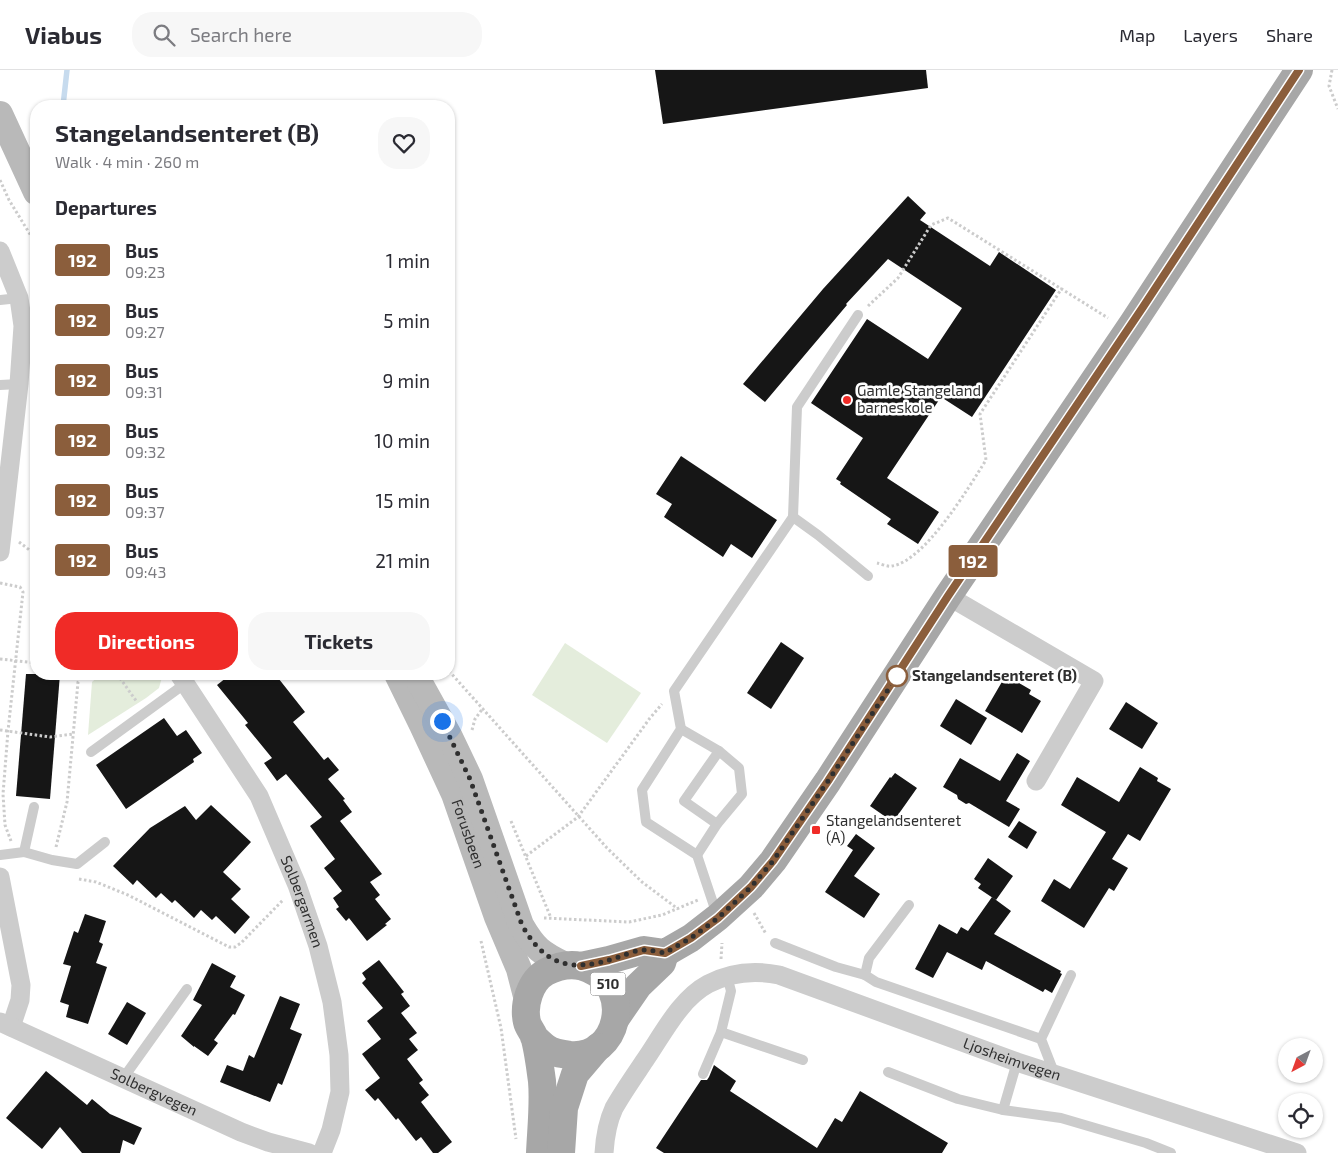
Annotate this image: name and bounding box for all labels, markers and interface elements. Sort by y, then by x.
search box [132,12,482,57]
text: Viabus [25,20,102,49]
icon: search [150,21,178,49]
text: Search here [190,23,292,46]
text: Map [1119,24,1155,46]
text: Layers [1183,24,1238,46]
text: Share [1266,24,1313,46]
button: heart [378,117,430,169]
text: Stangelandsenteret (B) [55,118,319,147]
text: Walk · 4 min · 260 m [55,152,199,171]
text: Departures [55,196,157,219]
text: Bus [125,239,159,262]
text: 192 [68,249,97,271]
text: 1 min [386,249,430,272]
text: 09:23 [125,262,165,281]
text: Bus [125,299,159,322]
text: 192 [68,309,97,331]
text: 5 min [383,309,430,332]
text: 09:27 [125,322,165,341]
text: Bus [125,359,159,382]
text: 192 [68,369,97,391]
text: 9 min [382,369,430,392]
place label: Gamle Stangeland barneskole [857,381,981,416]
text: 09:31 [125,382,163,401]
marker: Gamle Stangeland barneskole [841,394,853,406]
text: Bus [125,419,159,442]
text: 192 [68,429,97,451]
text: 10 min [374,429,430,452]
text: 09:32 [125,442,165,461]
text: Bus [125,479,159,502]
text: 192 [68,489,97,511]
text: 15 min [376,489,430,512]
text: 09:37 [125,502,165,521]
text: Bus [125,539,159,562]
line badge: 192 [944,545,1002,577]
text: 192 [68,549,97,571]
text: 21 min [375,549,430,572]
text: 192 [959,550,987,572]
text: 09:43 [125,562,166,581]
button: Directions [55,612,238,670]
button: Tickets [248,612,430,670]
marker: Stangelandsenteret (B) [886,665,908,687]
place label: Stangelandsenteret (B) [912,666,1077,684]
your location [430,709,455,734]
street label: Forusbeen [448,796,489,870]
place label: Stangelandsenteret (A) [826,811,961,846]
marker: Stangelandsenteret (A) [810,824,822,836]
street label: Solbergarmen [278,853,328,950]
road number: 510 [590,972,626,996]
street label: Ljosheimvegen [961,1033,1063,1084]
north arrow [1278,1038,1322,1082]
map controls [1278,1038,1323,1138]
street label: Solbergvegen [108,1064,200,1119]
button: locate [1278,1093,1323,1138]

